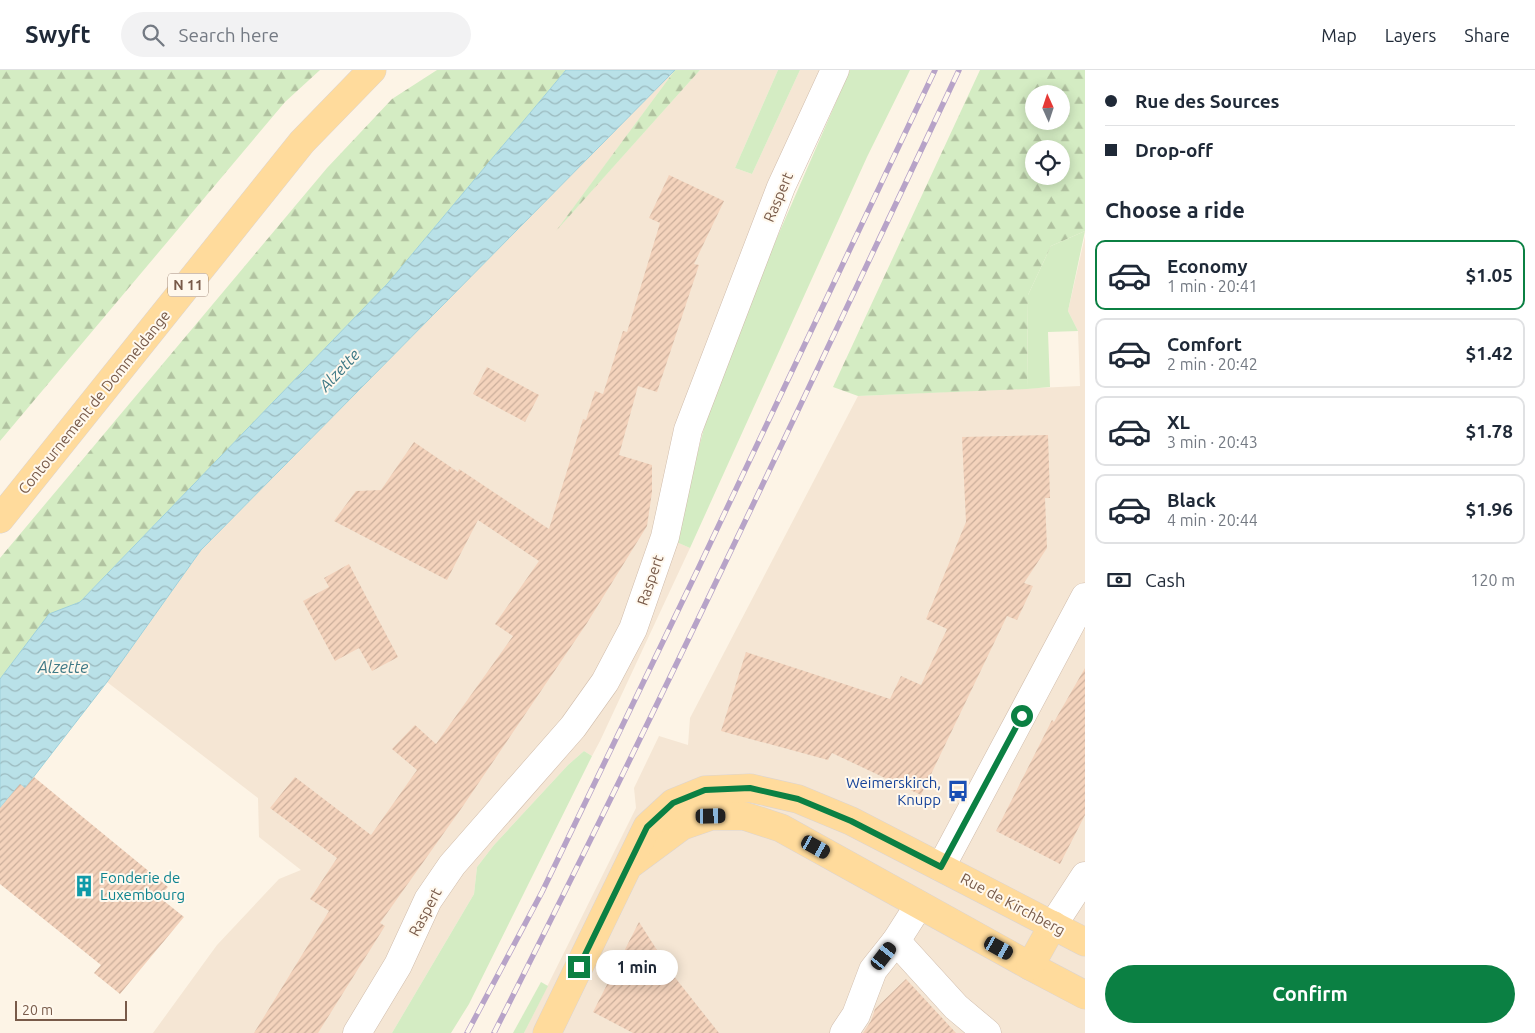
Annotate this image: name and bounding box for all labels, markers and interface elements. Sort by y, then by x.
search box [121,12,471,57]
text: Swyft [25,21,91,48]
icon: search [139,21,167,49]
text: Search here [179,24,279,46]
text: Map [1321,25,1357,45]
text: Layers [1385,25,1436,45]
text: Share [1464,25,1510,45]
north arrow [1025,85,1070,130]
map controls [1025,85,1070,185]
text: Rue des Sources [1135,90,1280,112]
text: Drop-off [1135,139,1213,161]
button: locate [1025,140,1070,185]
street label: Raspert [760,170,796,224]
text: Choose a ride [1105,197,1245,222]
icon: car [1107,253,1152,298]
text: Economy [1167,255,1248,277]
text: $1.05 [1465,264,1513,286]
road number: N 11 [168,274,208,296]
text: 1 min · 20:41 [1167,277,1258,295]
street label: Contournement de Dommeldange [15,307,173,497]
icon: car [1107,331,1152,376]
text: Comfort [1167,333,1242,355]
text: $1.42 [1465,342,1513,364]
water label: Alzette [314,345,363,395]
text: 2 min · 20:42 [1167,355,1258,373]
icon: car [1107,409,1152,454]
text: XL [1167,411,1190,433]
text: $1.78 [1465,420,1513,442]
text: 3 min · 20:43 [1167,433,1258,451]
icon: car [1107,487,1152,532]
text: Black [1167,489,1216,511]
text: $1.96 [1465,498,1513,520]
text: 4 min · 20:44 [1167,511,1258,529]
street label: Raspert [633,552,667,607]
icon: cash [1105,566,1133,594]
text: Cash [1145,569,1186,591]
text: 120 m [1470,571,1515,589]
water label: Alzette [37,658,88,676]
route start [1011,705,1033,727]
place label: Weimerskirch, Knupp [846,774,941,808]
bus stop icon: Weimerskirch, Knupp [945,778,971,804]
car [695,808,726,824]
car [799,833,832,861]
place label: Fonderie de Luxembourg [100,869,185,903]
street label: Rue de Kirchberg [958,869,1068,939]
building icon: Fonderie de Luxembourg [71,873,97,899]
street label: Raspert [405,885,445,939]
car [982,934,1015,962]
car [868,940,899,972]
callout: 1 min [596,950,679,984]
route end [568,956,590,978]
text: 1 min [617,958,657,976]
button: Confirm [1105,965,1515,1023]
scale bar [15,998,128,1021]
text: 20 m [22,1002,53,1018]

